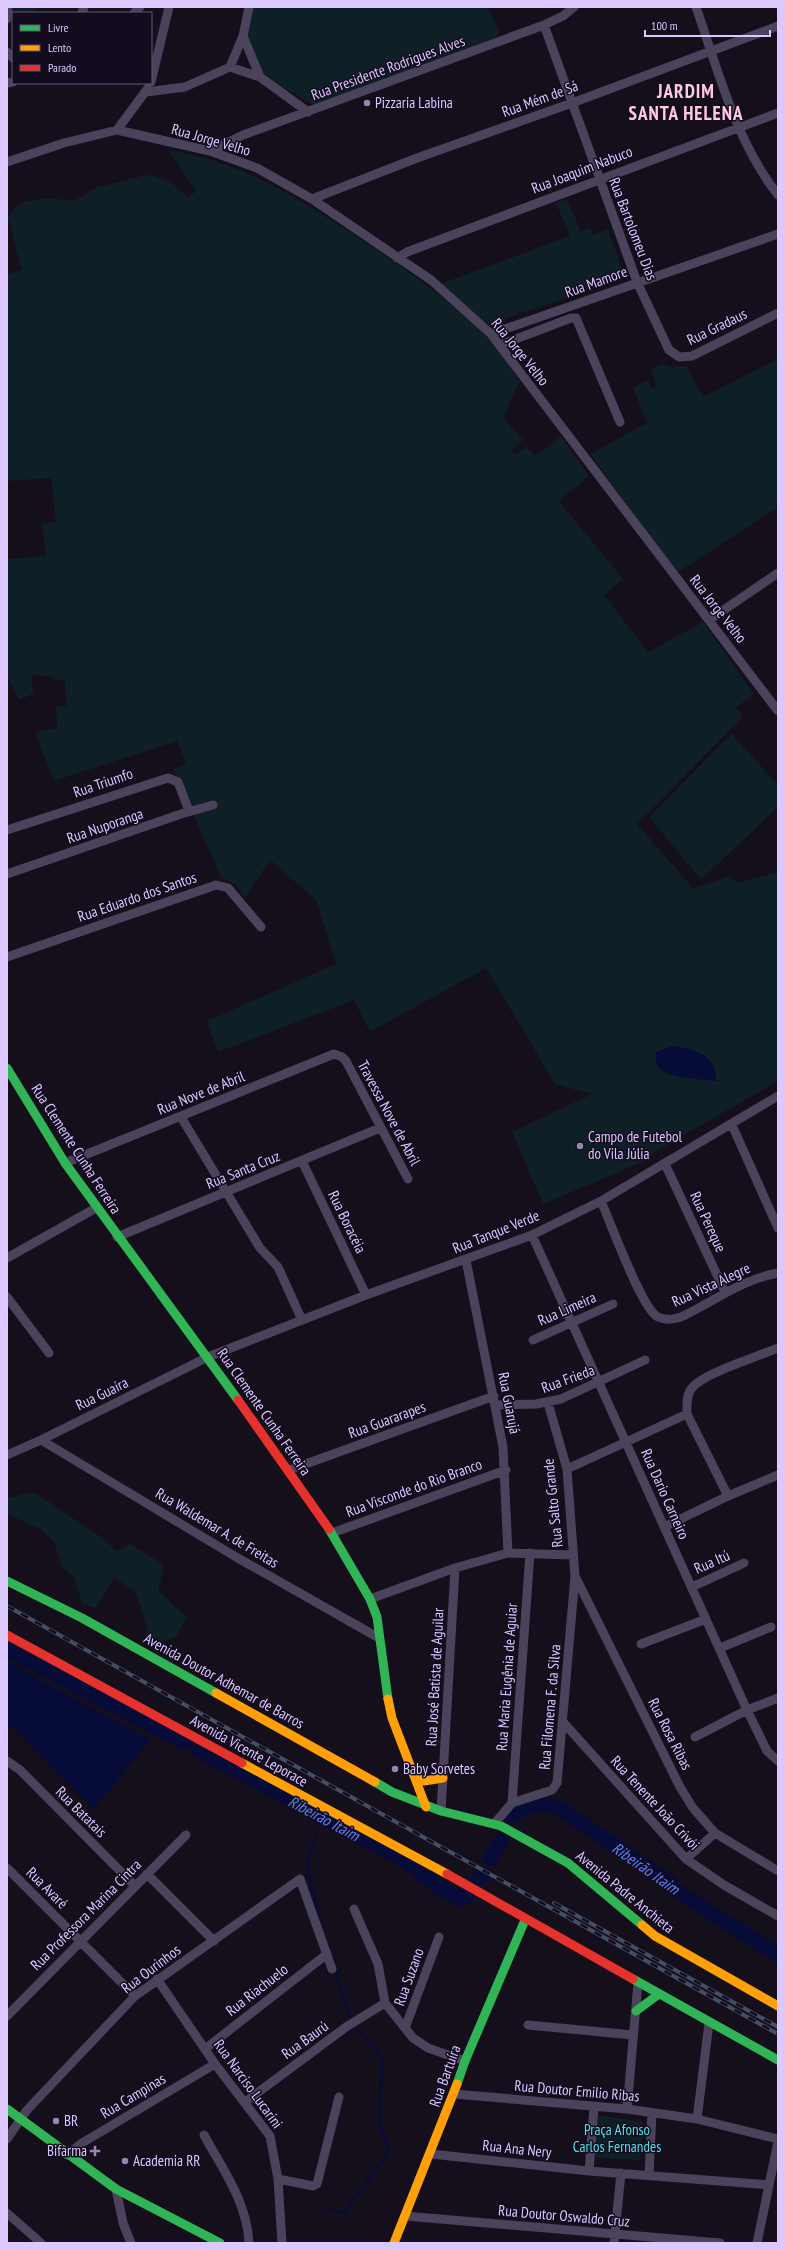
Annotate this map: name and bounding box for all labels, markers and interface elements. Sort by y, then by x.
legend [12,12,152,84]
scale bar [645,12,770,38]
text: 100 m [651,18,678,33]
text: Livre [48,20,69,35]
street label: Rua Presidente Rodrigues Alves [308,31,467,104]
text: Lento [48,40,71,55]
text: Parado [48,60,76,75]
street label: Rua Mém de Sá [499,76,581,121]
district label: JARDIM SANTA HELENA [629,79,743,125]
place label: Pizzaria Labina [375,93,453,112]
marker: Pizzaria Labina [362,98,372,108]
street label: Rua Jorge Velho [169,119,253,160]
street label: Rua Joaquim Nabuco [529,142,635,198]
street label: Rua Bartolomeu Dias [605,175,662,283]
street label: Rua Mamore [562,261,630,302]
street label: Rua Gradaus [684,304,750,349]
street label: Rua Jorge Velho [487,314,553,389]
street label: Rua Jorge Velho [686,571,751,647]
street label: Rua Triumfo [71,763,135,802]
street label: Rua Nuporanga [64,804,146,847]
street label: Rua Eduardo dos Santos [75,867,199,926]
street label: Travessa Nove de Abril [354,1057,425,1169]
street label: Rua Nove de Abril [154,1066,248,1119]
street label: Rua Clemente Cunha Ferreira [27,1080,126,1217]
place label: Campo de Futebol do Vila Júlia [588,1127,682,1163]
marker: Campo de Futebol do Vila Júlia [575,1141,585,1151]
street label: Rua Santa Cruz [203,1146,282,1193]
street label: Rua Boracéia [324,1187,371,1256]
street label: Rua Pereque [686,1188,731,1255]
street label: Rua Tanque Verde [450,1206,542,1258]
street label: Rua Vista Alegre [669,1258,753,1311]
street label: Rua Limeira [535,1287,599,1330]
street label: Rua Clemente Cunha Ferreira [213,1344,316,1479]
street label: Rua Frieda [539,1360,597,1397]
street label: Rua Guarujá [494,1370,525,1435]
street label: Rua Guaíra [72,1373,131,1414]
street label: Rua Guararapes [346,1397,428,1442]
street label: Rua Dario Carneiro [637,1446,694,1542]
street label: Rua Visconde do Rio Branco [343,1454,484,1521]
street label: Rua Salto Grande [538,1458,567,1548]
street label: Rua Waldemar A. de Freitas [152,1483,282,1572]
street label: Rua Itú [691,1545,733,1578]
street label: Rua Maria Eugênia de Aguiar [492,1601,521,1752]
street label: Rua José Batista de Aguilar [421,1606,448,1747]
street label: Avenida Doutor Adhemar de Barros [141,1628,308,1733]
street label: Rua Filomena F. da Silva [535,1643,564,1770]
street label: Rua Rosa Ribas [644,1695,697,1773]
street label: Avenida Vicente Leporace [187,1710,311,1791]
street label: Rua Tenente João Crivói [607,1752,704,1854]
place label: Baby Sorvetes [403,1759,475,1778]
marker: Baby Sorvetes [390,1764,400,1774]
street label: Rua Batatais [52,1782,111,1841]
water label: Ribeirão Itaim [285,1791,364,1846]
water label: Ribeirão Itaim [608,1838,685,1899]
street label: Avenida Padre Anchieta [572,1846,678,1937]
street label: Rua Professora Marina Cintra [26,1855,145,1974]
street label: Rua Avaré [23,1863,72,1912]
street label: Rua Ourinhos [117,1940,184,1997]
street label: Rua Suzano [389,1945,428,2008]
street label: Rua Riachuelo [222,1959,292,2020]
street label: Rua Baurú [278,2016,332,2063]
street label: Rua Narciso Lucarini [210,2035,287,2132]
street label: Rua Bartuíra [425,2042,464,2109]
street label: Rua Campinas [97,2069,169,2122]
street label: Rua Doutor Emilio Ribas [514,2076,640,2105]
place label: BR [64,2111,78,2130]
marker: BR [51,2116,61,2126]
park label: Praça Afonso Carlos Fernandes [573,2120,661,2156]
street label: Rua Ana Nery [482,2135,553,2162]
place label: Bifarma [47,2141,87,2160]
marker: Bifarma [90,2146,100,2156]
place label: Academia RR [133,2151,201,2170]
marker: Academia RR [120,2156,130,2166]
street label: Rua Doutor Oswaldo Cruz [497,2200,631,2231]

